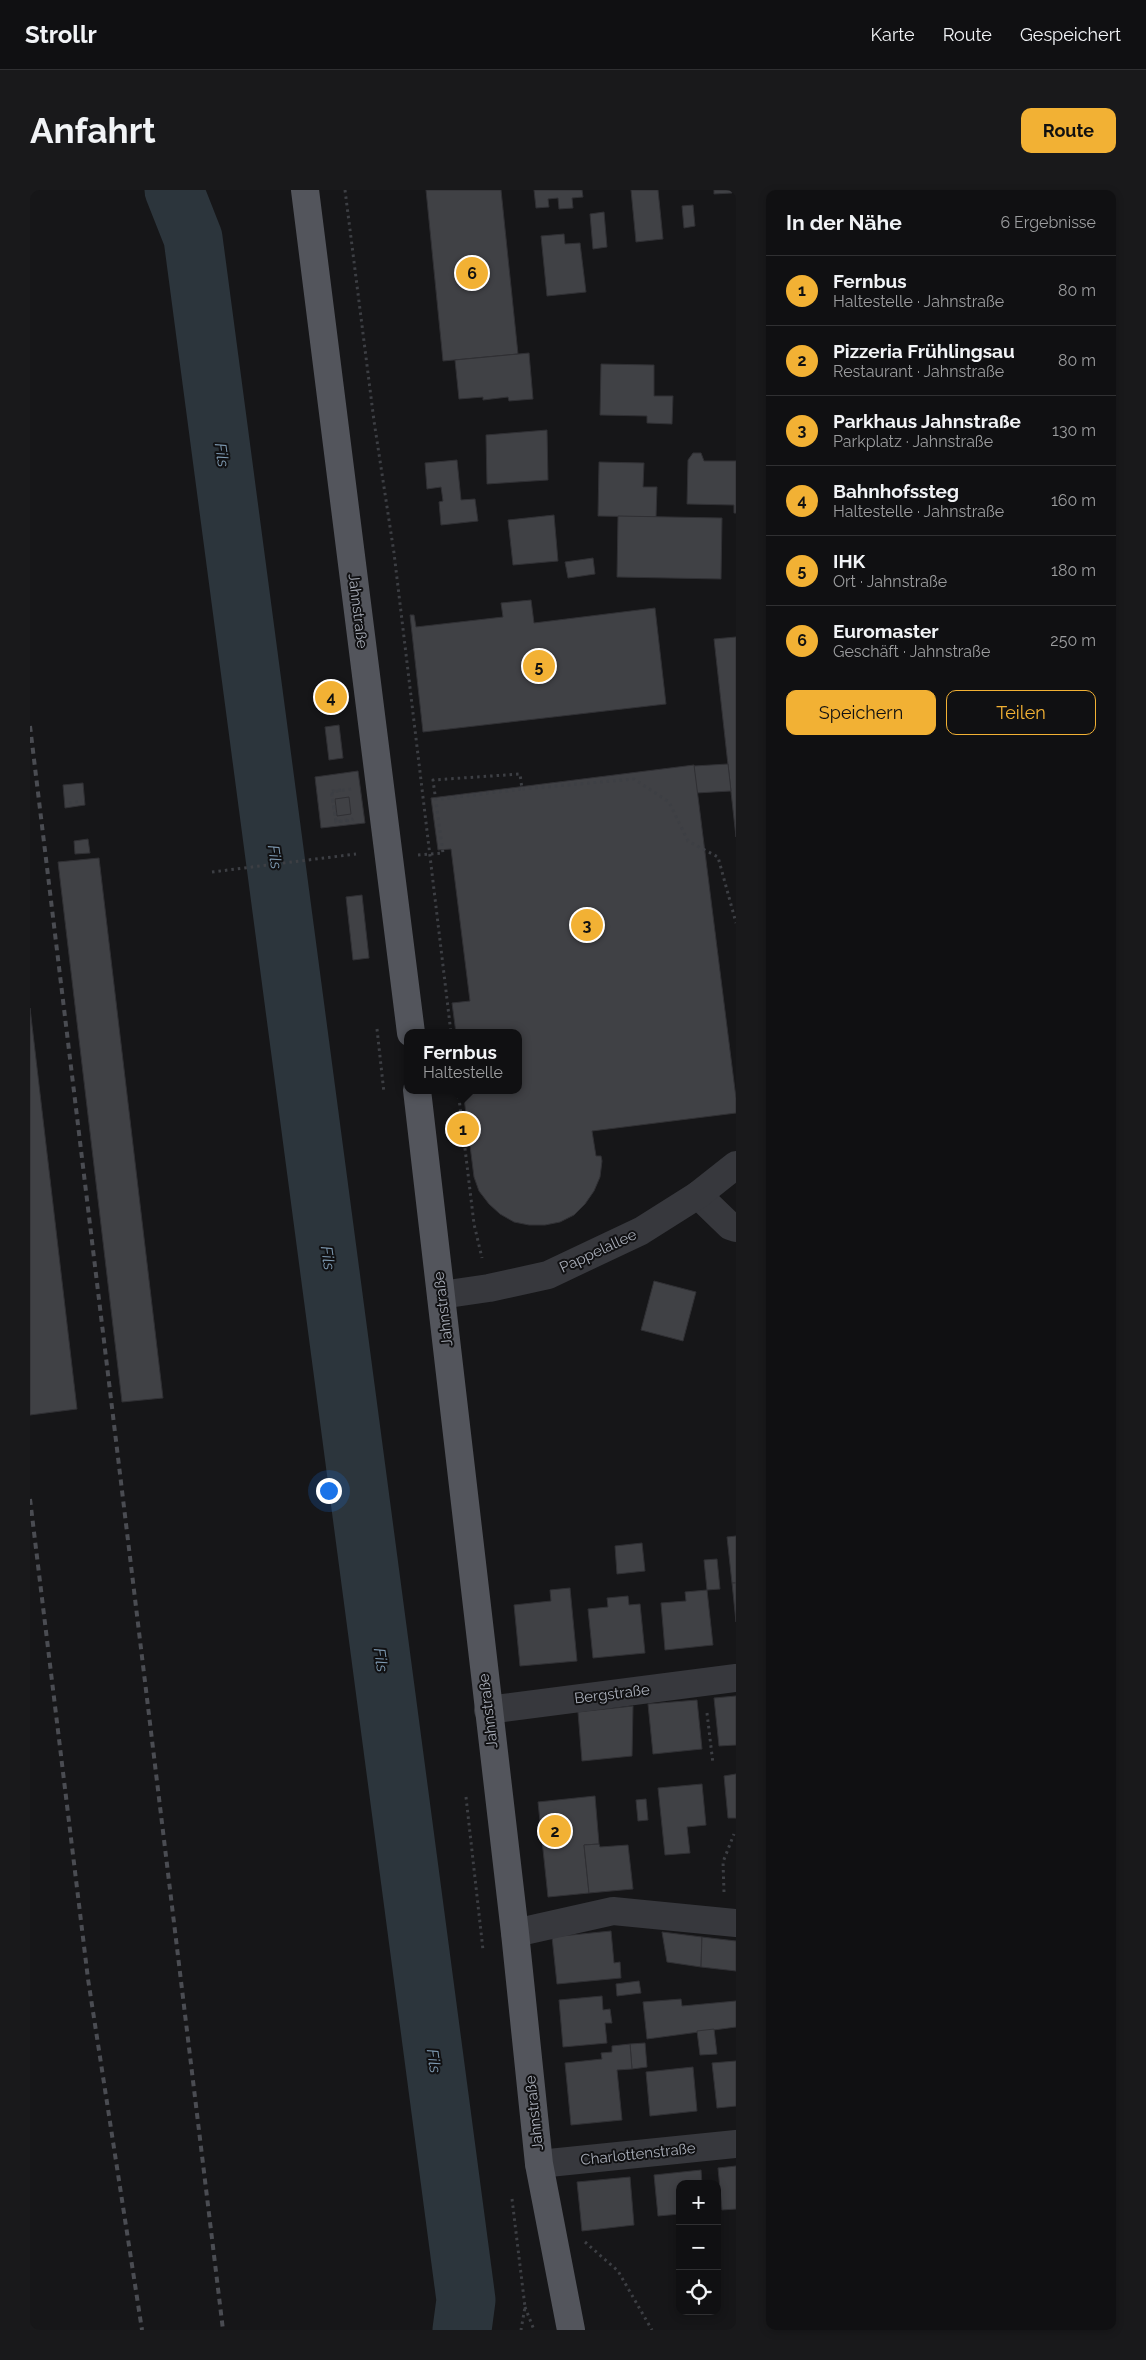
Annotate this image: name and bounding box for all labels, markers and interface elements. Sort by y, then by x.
text: Strollr [25,20,97,49]
text: Karte [871,24,915,45]
text: Route [943,24,992,45]
text: Gespeichert [1020,24,1121,45]
button: Route [1021,108,1116,153]
text: Anfahrt [30,110,156,151]
text: In der Nähe [786,210,902,235]
text: 6 Ergebnisse [1000,213,1096,232]
pin: 6 [456,254,488,292]
text: Fernbus [833,270,907,292]
text: 1 [798,281,806,300]
text: 80 m [1058,281,1096,300]
text: Haltestelle · Jahnstraße [833,292,1004,311]
text: Pizzeria Frühlingsau [833,340,1015,362]
text: 2 [797,351,807,370]
text: 80 m [1058,351,1096,370]
text: Restaurant · Jahnstraße [833,362,1004,381]
text: Parkhaus Jahnstraße [833,410,1021,432]
text: 3 [798,421,806,440]
text: 130 m [1052,421,1096,440]
text: Parkplatz · Jahnstraße [833,432,993,451]
water label: Fils [211,442,233,469]
text: Bahnhofssteg [833,480,959,502]
text: 4 [797,491,807,510]
text: 160 m [1051,491,1096,510]
text: Haltestelle · Jahnstraße [833,502,1004,521]
text: IHK [833,550,865,572]
text: 5 [798,561,806,580]
text: 180 m [1051,561,1096,580]
street label: Jahnstraße [344,572,372,650]
text: Ort · Jahnstraße [833,572,947,591]
text: Euromaster [833,620,939,642]
text: 6 [797,631,807,650]
text: 250 m [1050,631,1096,650]
text: Geschäft · Jahnstraße [833,642,990,661]
pin: 5 [523,647,555,685]
pin: 4 [315,678,347,716]
button: Speichern [786,690,936,735]
button: Teilen [946,690,1096,735]
water label: Fils [264,844,286,871]
pin: 3 [571,906,603,944]
popup [404,1029,522,1094]
text: Fernbus [423,1041,497,1063]
text: Haltestelle [423,1063,503,1082]
pin: 1 [447,1110,479,1148]
street label: Pappelallee [557,1225,639,1277]
water label: Fils [317,1245,339,1272]
street label: Jahnstraße [429,1270,457,1348]
your location [316,1478,342,1504]
water label: Fils [370,1647,392,1674]
street label: Jahnstraße [474,1672,502,1750]
street label: Bergstraße [573,1680,651,1708]
pin: 2 [539,1812,571,1850]
water label: Fils [423,2048,445,2075]
street label: Jahnstraße [521,2074,547,2151]
street label: Charlottenstraße [580,2139,697,2169]
map controls [676,2180,721,2315]
button: + [676,2180,721,2225]
button: − [676,2225,721,2270]
button: locate [676,2270,721,2315]

